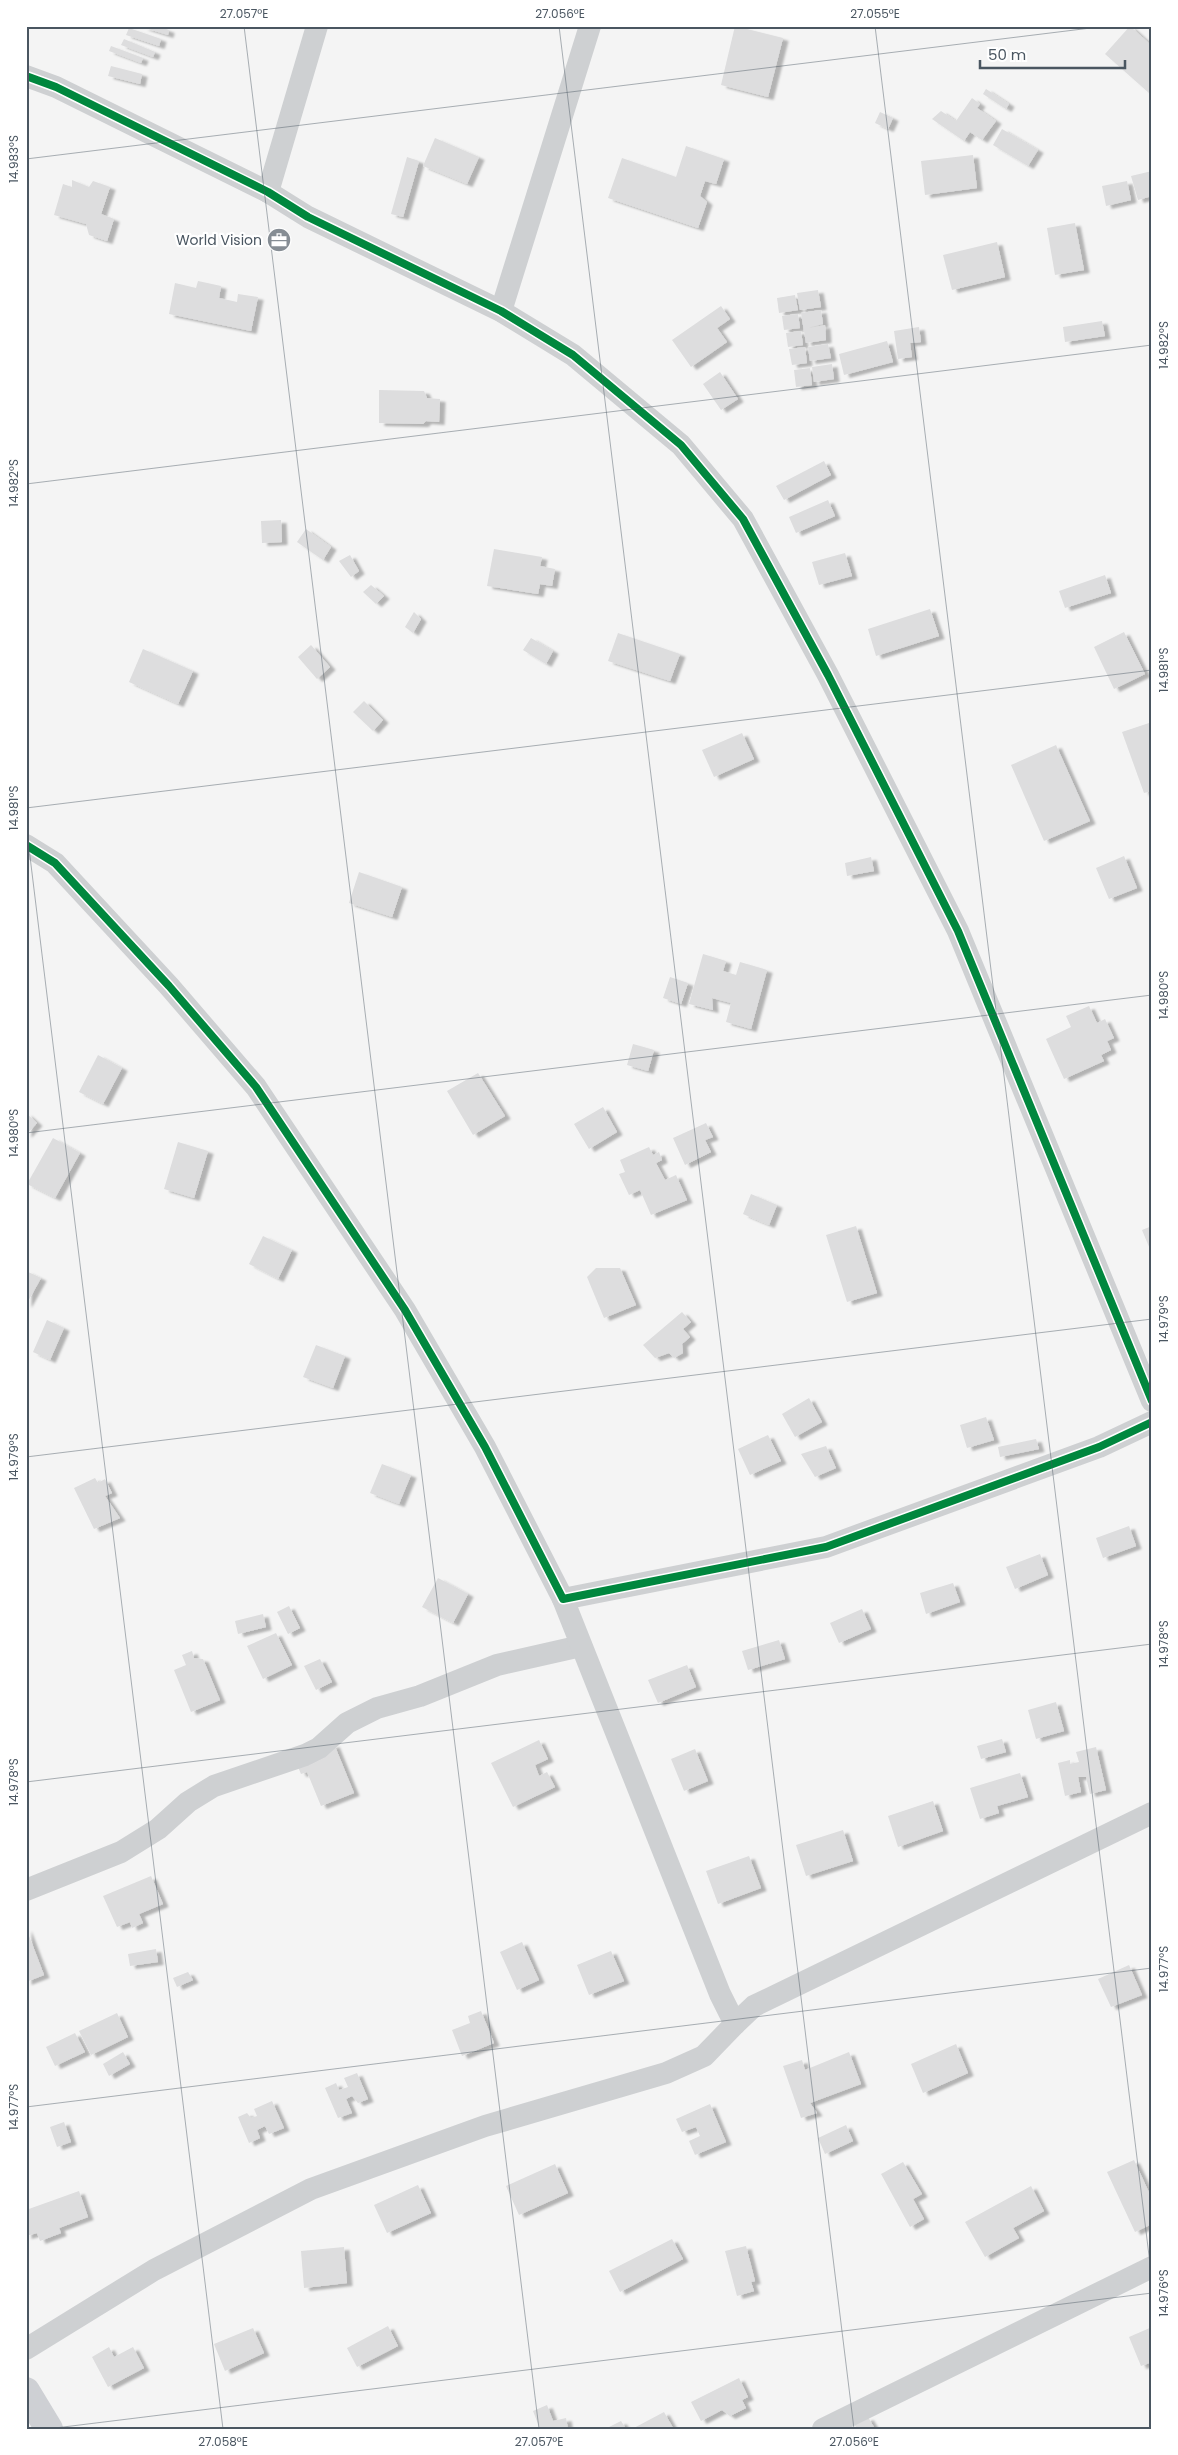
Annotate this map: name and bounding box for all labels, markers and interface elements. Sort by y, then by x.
text: 27.057°E [220,5,268,22]
text: 27.056°E [535,5,585,22]
text: 27.055°E [850,5,900,22]
scale bar [980,38,1126,70]
text: 50 m [988,44,1026,65]
text: 14.983°S [5,135,22,183]
office icon: World Vision [266,227,292,253]
place label: World Vision [176,230,262,250]
text: 14.982°S [1155,321,1172,369]
text: 14.982°S [5,459,22,507]
text: 14.981°S [1155,648,1172,692]
text: 14.981°S [5,786,22,830]
text: 14.980°S [1155,971,1172,1019]
text: 14.980°S [5,1109,22,1157]
text: 14.979°S [1155,1295,1172,1343]
text: 14.979°S [5,1433,22,1481]
text: 14.978°S [1155,1620,1172,1668]
text: 14.978°S [5,1758,22,1806]
text: 14.977°S [1155,1946,1172,1992]
text: 14.977°S [5,2084,22,2130]
text: 14.976°S [1155,2269,1172,2317]
text: 27.058°E [198,2433,248,2450]
text: 27.057°E [515,2433,563,2450]
text: 27.056°E [829,2433,879,2450]

